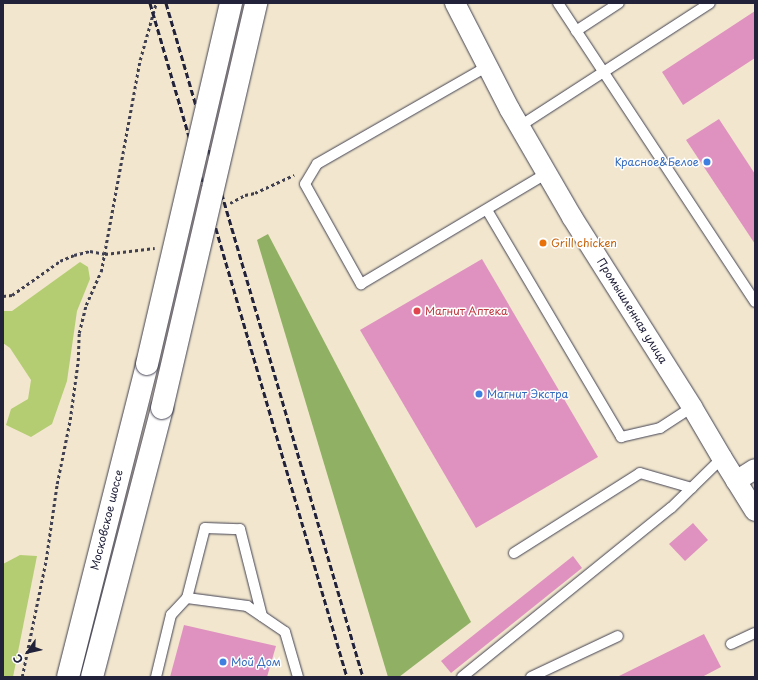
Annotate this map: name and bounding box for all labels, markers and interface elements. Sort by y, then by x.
place label: Красное&Белое [615,155,699,169]
marker: Красное&Белое [702,157,712,167]
place label: Grill chicken [551,236,617,250]
marker: Grill chicken [538,238,548,248]
street label: Промышленная улица [594,255,670,367]
place label: Магнит Аптека [425,304,508,318]
marker: Магнит Аптека [412,306,422,316]
place label: Магнит Экстра [487,387,569,401]
marker: Магнит Экстра [474,389,484,399]
street label: Московское шоссе [88,468,126,572]
north arrow [8,632,48,672]
text: С [8,651,27,667]
place label: Мой Дом [231,655,281,669]
marker: Мой Дом [218,657,228,667]

